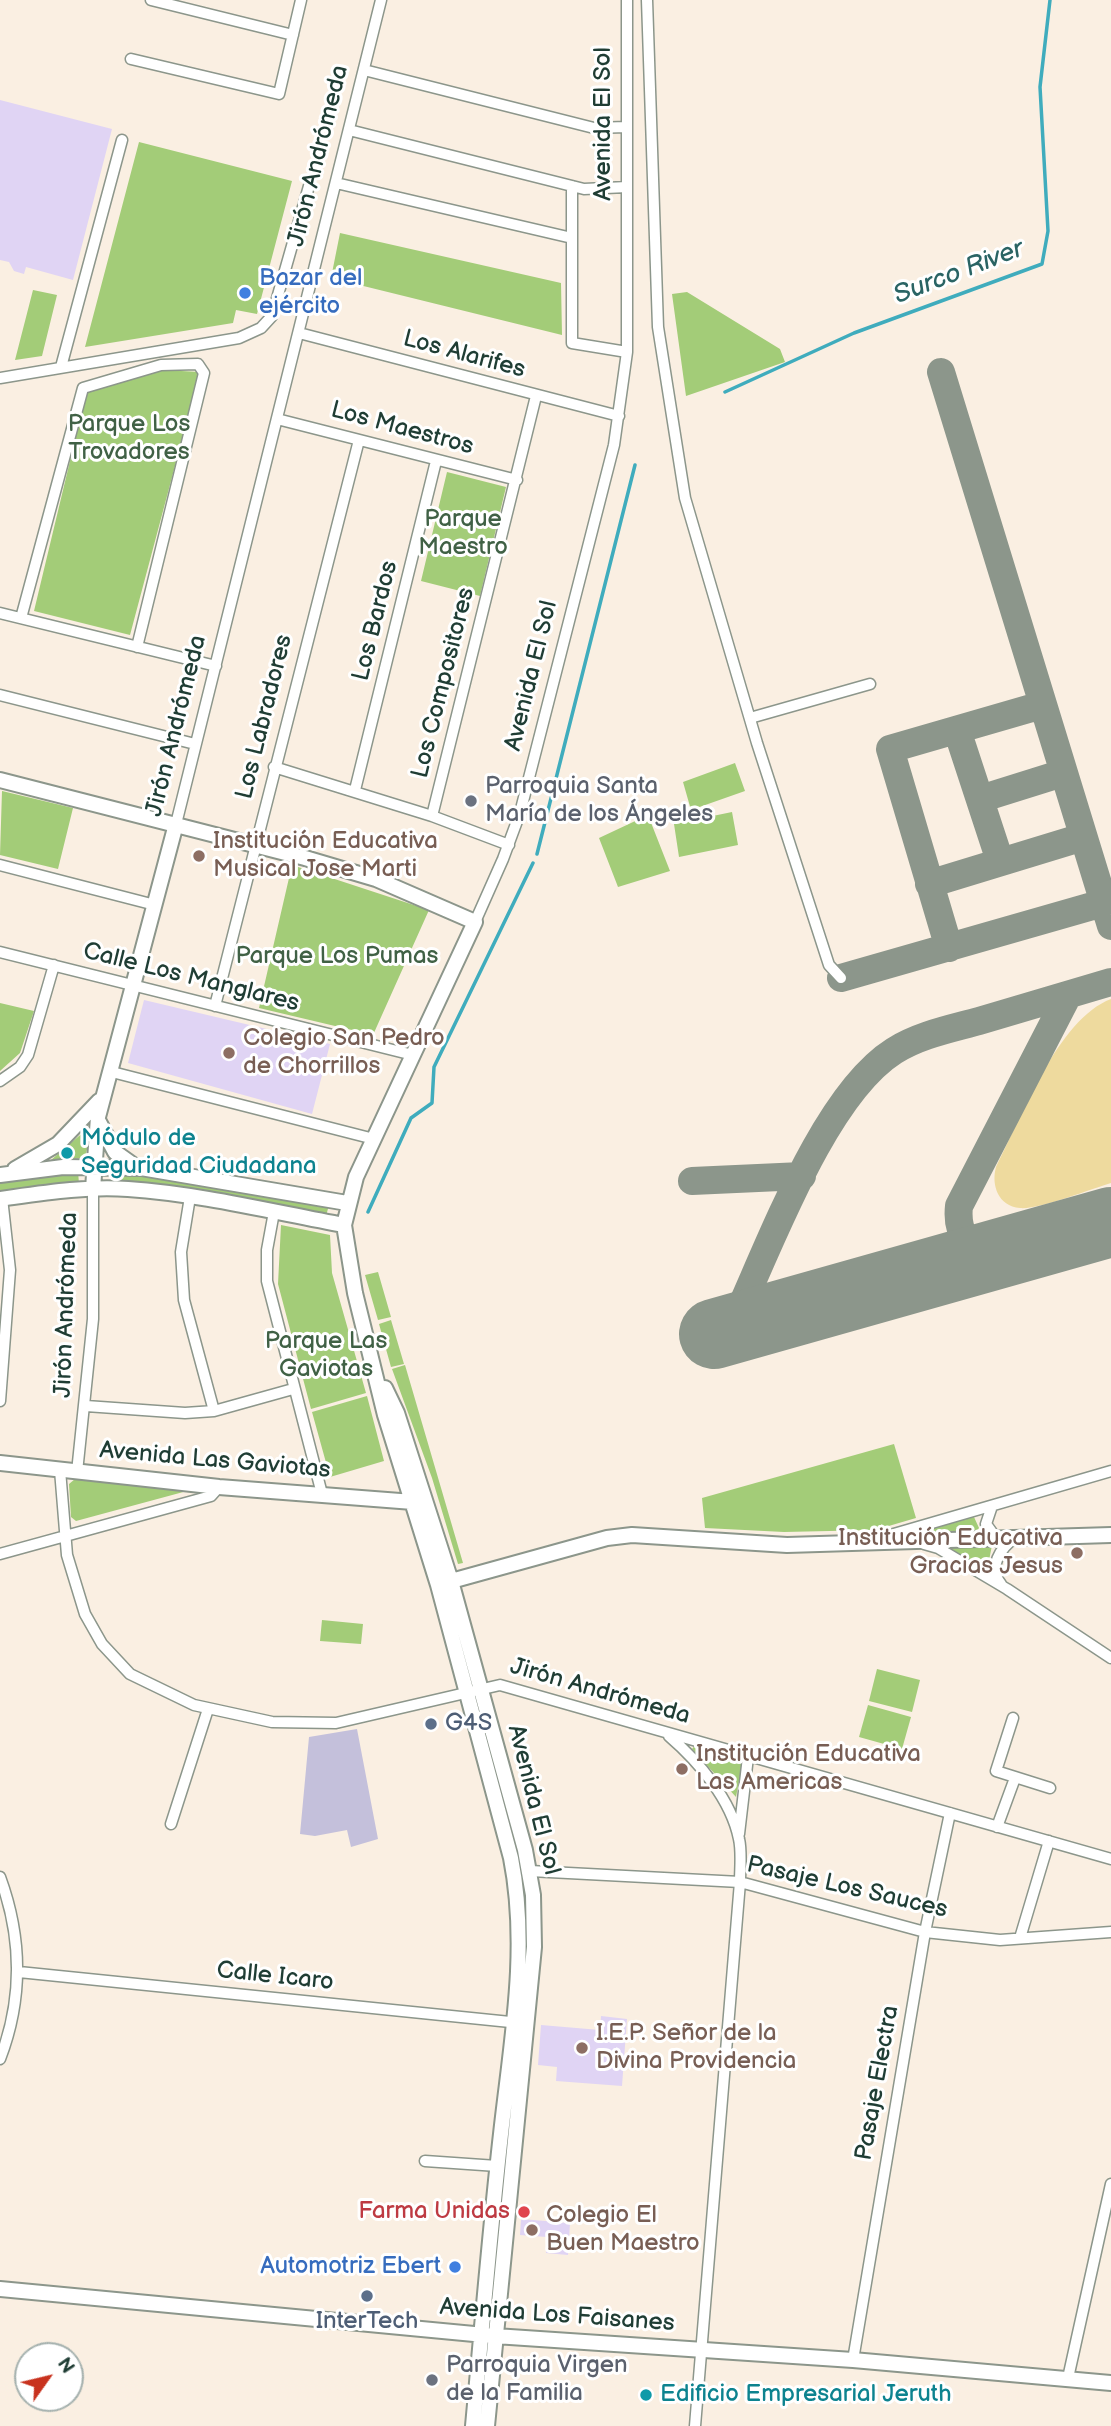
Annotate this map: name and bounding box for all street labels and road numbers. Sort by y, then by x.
street label: Avenida El Sol [590,47,618,201]
street label: Jirón Andrómeda [283,62,355,250]
street label: Los Alarifes [400,325,528,385]
street label: Los Maestros [327,396,477,462]
street label: Los Bardos [347,558,405,684]
street label: Los Compositores [406,585,482,781]
street label: Avenida El Sol [499,598,565,754]
street label: Jirón Andrómeda [141,632,213,820]
street label: Los Labradores [231,632,299,802]
street label: Calle Los Manglares [80,937,302,1019]
street label: Jirón Andrómeda [49,1212,85,1398]
street label: Avenida Las Gaviotas [98,1437,332,1485]
street label: Jirón Andrómeda [507,1653,693,1731]
street label: Avenida El Sol [500,1722,566,1878]
street label: Pasaje Los Sauces [744,1851,950,1925]
street label: Calle Icaro [215,1957,335,1997]
street label: Pasaje Electra [850,2003,906,2163]
street label: Avenida Los Faisanes [439,2293,675,2339]

